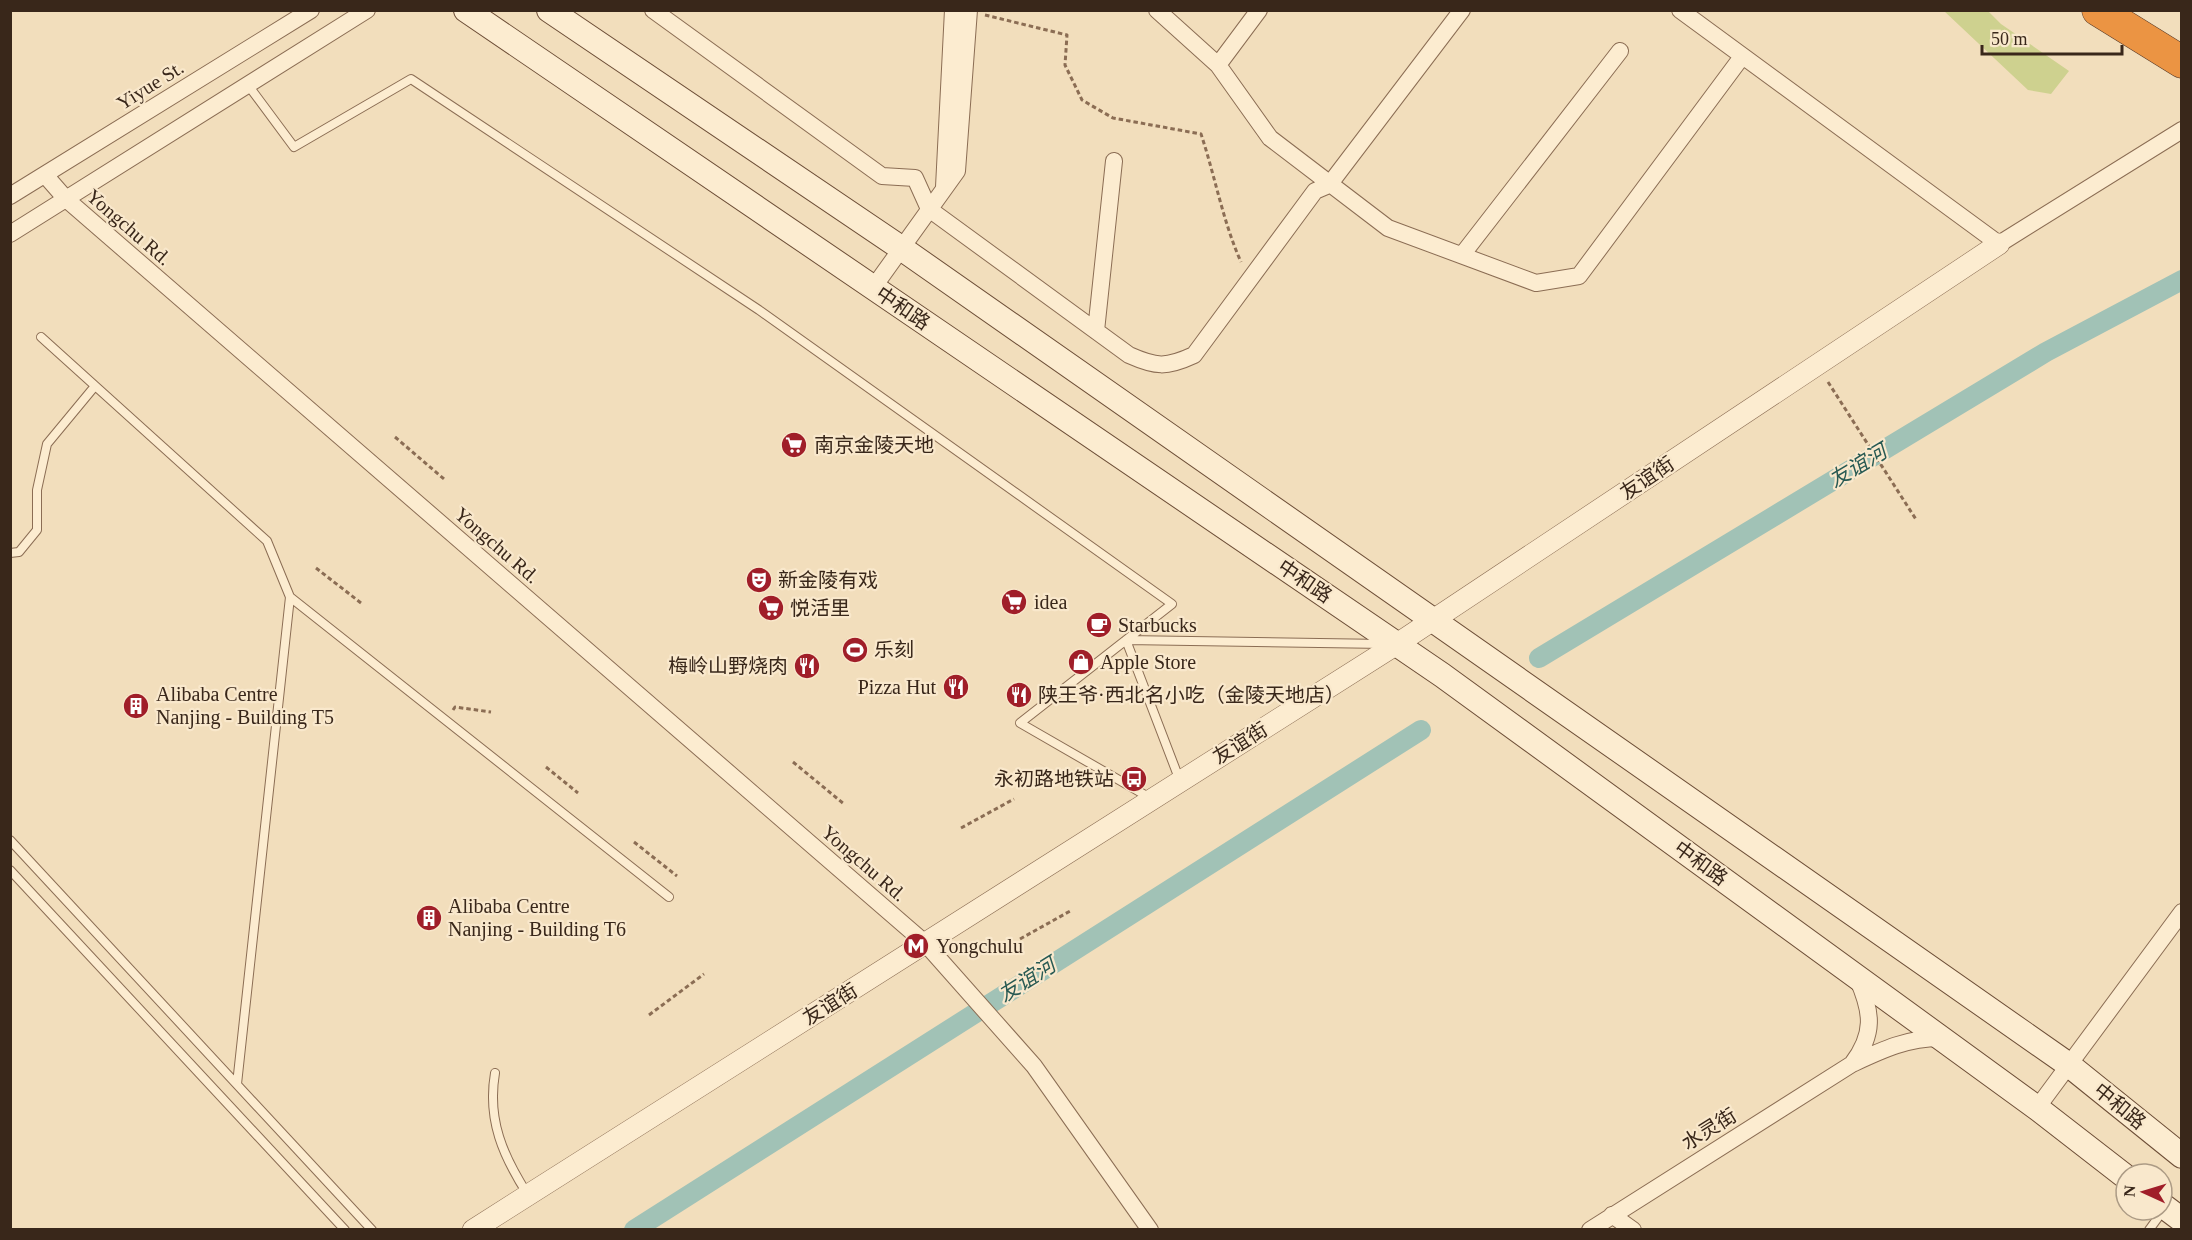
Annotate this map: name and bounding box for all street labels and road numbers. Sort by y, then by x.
street label: Yiyue St. [113,56,188,115]
street label: Yongchu Rd. [82,184,176,270]
street label: 中和路 [872,282,934,334]
street label: 友谊街 [1616,452,1678,504]
street label: Yongchu Rd. [450,502,544,588]
street label: 中和路 [1274,555,1336,607]
street label: 友谊街 [1209,718,1271,768]
street label: Yongchu Rd. [817,820,911,906]
street label: 中和路 [1670,836,1732,890]
street label: 友谊街 [799,979,861,1029]
street label: 中和路 [2090,1079,2150,1133]
street label: 水灵街 [1678,1104,1740,1154]

